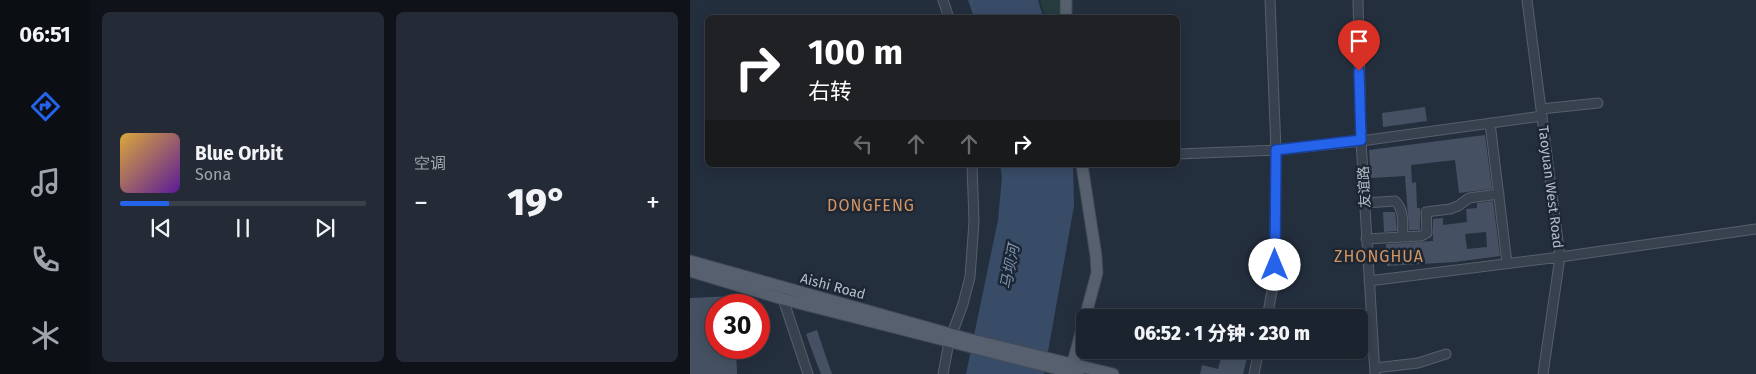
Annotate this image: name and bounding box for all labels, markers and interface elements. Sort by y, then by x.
pin [1338,20,1380,71]
text: 06:51 [19,21,71,48]
icon: arrive [1345,27,1373,55]
text: 100 m [808,31,903,73]
icon: right [725,35,790,100]
text: 右转 [808,78,852,105]
icon: directions [28,89,63,124]
street label: Taoyuan West Road [1535,125,1566,249]
icon: left [849,130,877,158]
icon: ahead [902,130,930,158]
icon: ahead [955,130,983,158]
icon: right [1008,130,1036,158]
text: Blue Orbit [195,142,283,165]
text: 空调 [414,154,446,173]
icon: music [28,165,63,200]
text: Sona [195,165,231,184]
street label: 友谊路 [1355,166,1374,208]
text: 19° [507,179,567,225]
text: − [414,186,428,219]
text: + [646,186,660,219]
district label: DONGFENG [827,196,915,215]
icon: previous [147,214,175,242]
icon: pause [229,214,257,242]
icon: next [311,214,339,242]
position arrow [1248,238,1300,290]
water label: 马坝河 [997,240,1024,291]
icon: phone [28,242,63,277]
district label: ZHONGHUA [1334,247,1424,266]
street label: Aishi Road [798,270,867,303]
speed limit sign: 30 [705,294,770,359]
icon: climate [28,318,63,353]
text: 06:52 · 1 分钟 · 230 m [1134,322,1310,345]

